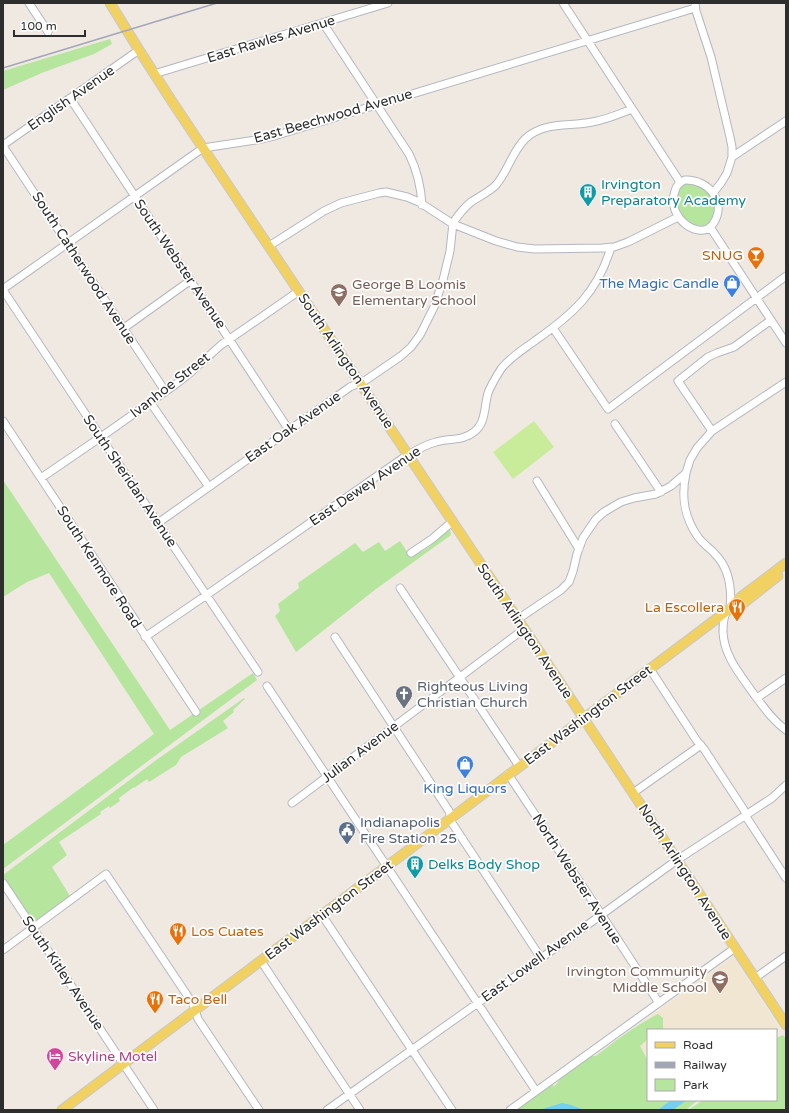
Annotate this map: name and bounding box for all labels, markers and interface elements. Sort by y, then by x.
street label: East Rawles Avenue [205,11,337,67]
scale bar [14,12,85,38]
text: 100 m [20,19,57,33]
street label: English Avenue [24,62,118,134]
street label: East Beechwood Avenue [252,85,414,147]
place label: Irvington Preparatory Academy [601,176,747,209]
building icon: Irvington Preparatory Academy [578,182,598,207]
street label: South Catherwood Avenue [28,189,140,347]
street label: South Webster Avenue [130,196,230,332]
bar icon: SNUG [746,245,766,270]
place label: SNUG [702,247,743,264]
shop icon: The Magic Candle [722,273,742,298]
place label: The Magic Candle [599,275,719,292]
place label: George B Loomis Elementary School [352,276,476,309]
school or university icon: George B Loomis Elementary School [329,282,349,307]
street label: South Arlington Avenue [294,290,398,432]
street label: Ivanhoe Street [127,348,214,421]
street label: East Oak Avenue [242,388,344,466]
street label: South Sheridan Avenue [79,412,181,550]
street label: East Dewey Avenue [306,442,424,530]
street label: South Kenmore Road [53,503,145,631]
street label: South Arlington Avenue [473,560,577,702]
restaurant icon: La Escollera [727,597,747,622]
place label: La Escollera [645,599,724,616]
street label: East Washington Street [521,661,656,769]
place label: Righteous Living Christian Church [417,678,528,711]
church icon: Righteous Living Christian Church [394,684,414,709]
street label: Julian Avenue [318,717,402,787]
shop icon: King Liquors [455,754,475,779]
place label: King Liquors [423,780,507,797]
street label: North Arlington Avenue [635,801,735,943]
street label: North Webster Avenue [529,811,625,947]
place label: Indianapolis Fire Station 25 [360,814,457,847]
public building icon: Indianapolis Fire Station 25 [337,820,357,845]
building icon: Delks Body Shop [405,854,425,879]
street label: East Washington Street [262,856,397,964]
place label: Delks Body Shop [428,856,540,873]
street label: South Kitley Avenue [18,913,108,1033]
street label: East Lowell Avenue [478,916,592,1006]
restaurant icon: Los Cuates [168,921,188,946]
place label: Los Cuates [191,923,264,940]
place label: Irvington Community Middle School [567,963,707,996]
school or university icon: Irvington Community Middle School [710,969,730,994]
restaurant icon: Taco Bell [145,989,165,1014]
place label: Taco Bell [168,991,227,1008]
legend [647,1029,777,1101]
text: Road [683,1038,713,1052]
hotel icon: Skyline Motel [45,1046,65,1071]
place label: Skyline Motel [68,1048,157,1065]
text: Railway [683,1058,727,1072]
text: Park [683,1078,709,1092]

